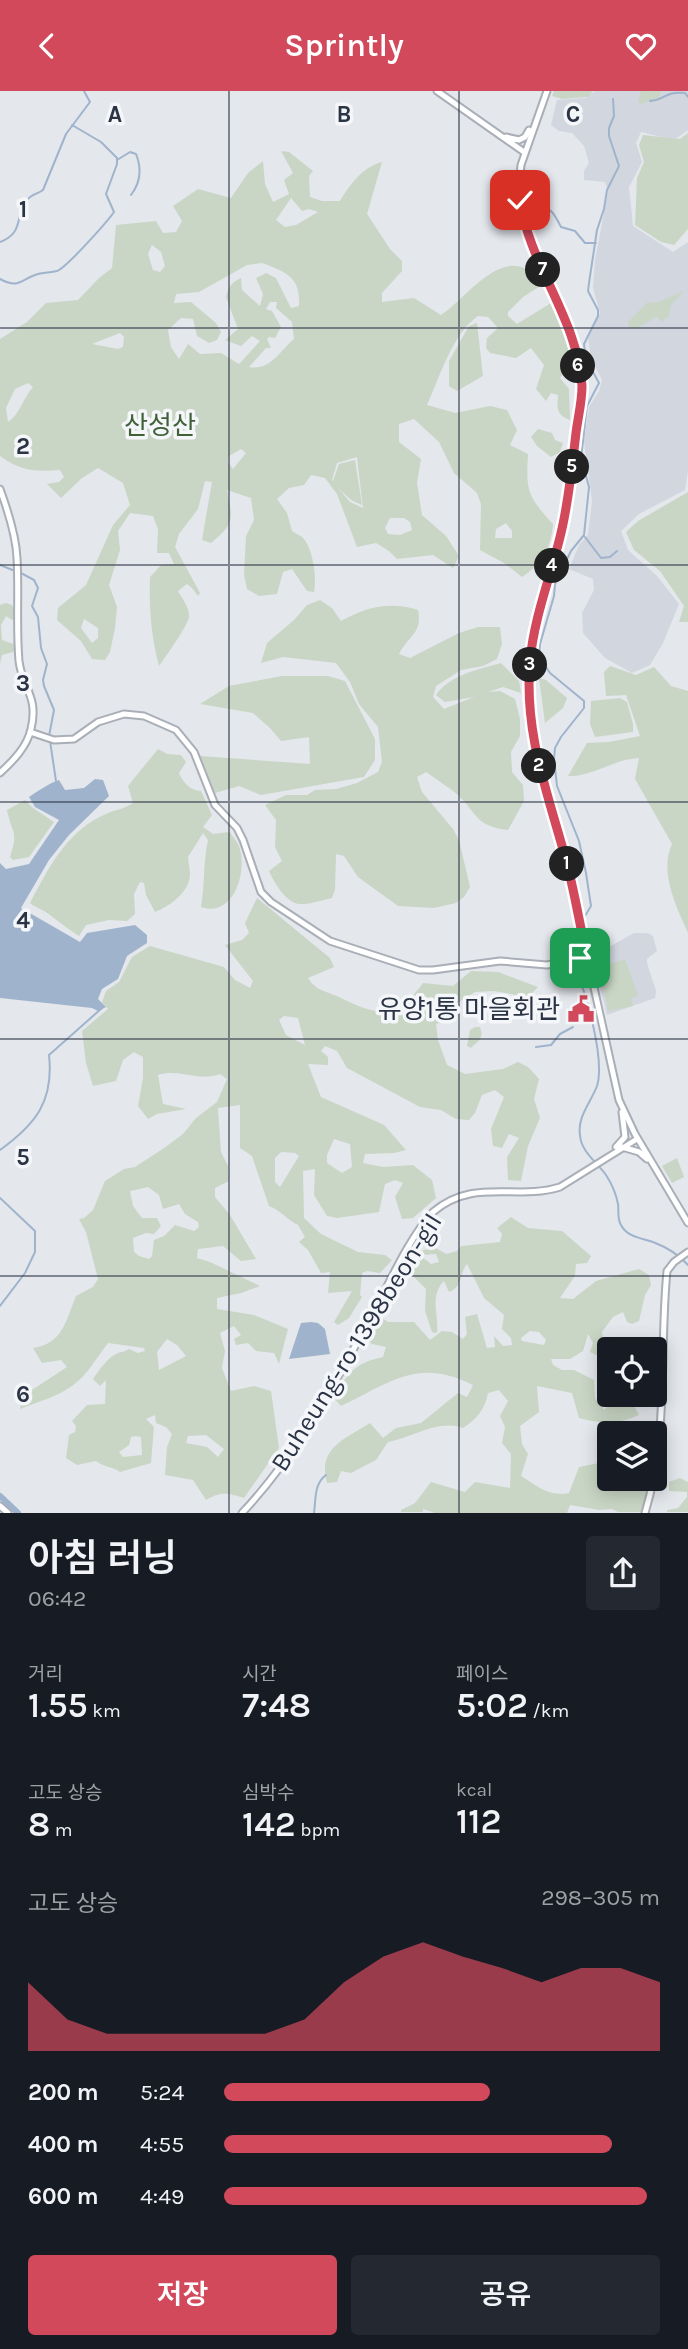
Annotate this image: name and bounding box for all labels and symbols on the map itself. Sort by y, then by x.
text: A [108,101,122,128]
text: B [337,101,351,128]
text: C [566,101,580,128]
pin [490,170,550,230]
text: 1 [19,196,27,223]
pin: 7 [526,253,560,287]
pin: 6 [560,349,596,383]
park label: 산성산 [124,410,196,441]
text: 2 [16,433,30,460]
pin: 5 [554,449,590,485]
pin: 4 [534,549,570,583]
pin: 3 [512,647,548,683]
text: 3 [16,670,30,697]
pin: 2 [522,749,556,783]
pin: 1 [550,847,584,881]
text: 4 [16,907,30,934]
pin [550,928,610,988]
place label: 유양1통 마을회관 [378,994,560,1025]
public building icon: 유양1통 마을회관 [566,994,596,1024]
text: 5 [16,1144,30,1171]
street label: Buheung-ro 1398beon-gil [264,1208,449,1477]
text: 6 [16,1381,30,1408]

